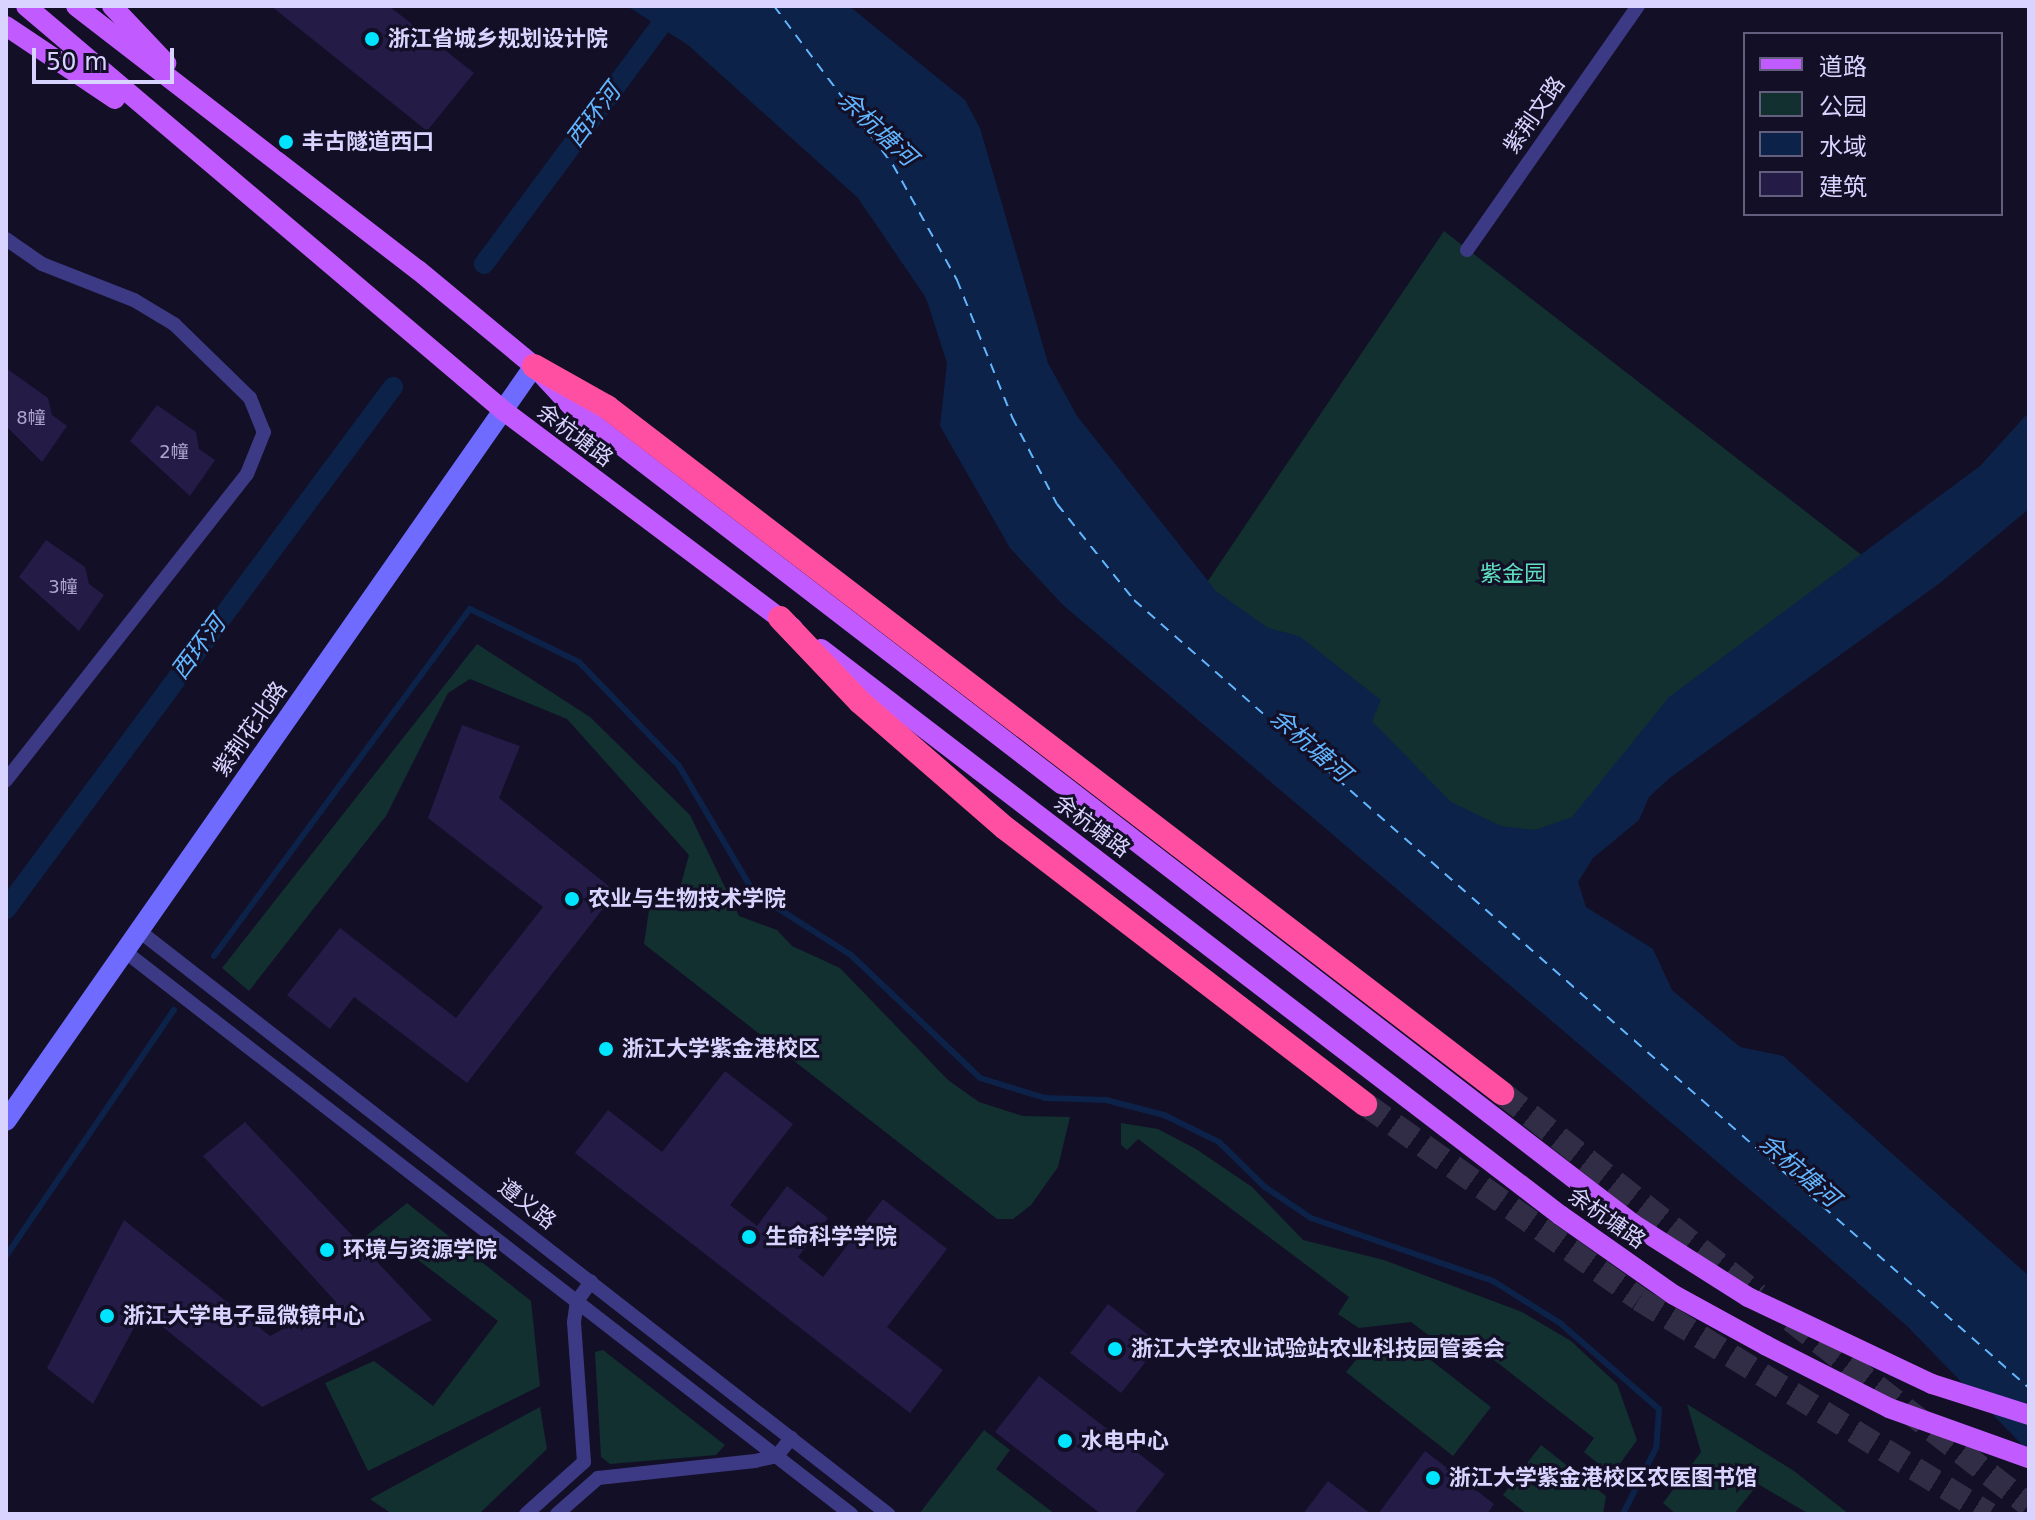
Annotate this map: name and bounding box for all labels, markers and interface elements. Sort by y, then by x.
place label: 浙江省城乡规划设计院 [388,26,608,52]
marker: 浙江省城乡规划设计院 [363,30,381,48]
scale bar [36,32,178,82]
legend [1743,32,2003,216]
text: 50 m [46,48,108,76]
text: 道路 [1819,53,1867,81]
street label: 紫荆文路 [1498,71,1570,159]
water label: 西环河 [561,79,627,153]
water label: 余杭塘河 [832,86,922,172]
text: 公园 [1819,93,1867,121]
place label: 丰古隧道西口 [302,129,434,155]
marker: 丰古隧道西口 [277,133,295,151]
text: 水域 [1819,133,1867,161]
text: 建筑 [1819,173,1867,201]
street label: 余杭塘路 [532,398,618,472]
house number: 8幢 [16,407,46,429]
house number: 2幢 [159,441,189,463]
park label: 紫金园 [1480,561,1546,587]
house number: 3幢 [48,576,78,598]
water label: 西环河 [166,611,232,685]
street label: 紫荆花北路 [208,676,292,782]
water label: 余杭塘河 [1264,704,1356,788]
street label: 余杭塘路 [1049,789,1135,863]
place label: 农业与生物技术学院 [588,886,786,912]
marker: 农业与生物技术学院 [563,890,581,908]
place label: 浙江大学紫金港校区 [622,1036,820,1062]
marker: 浙江大学紫金港校区 [597,1040,615,1058]
water label: 余杭塘河 [1753,1129,1845,1213]
street label: 遵义路 [493,1173,561,1235]
street label: 余杭塘路 [1563,1182,1651,1254]
place label: 生命科学学院 [765,1224,897,1250]
marker: 生命科学学院 [740,1228,758,1246]
place label: 环境与资源学院 [343,1237,497,1263]
marker: 环境与资源学院 [318,1241,336,1259]
place label: 浙江大学电子显微镜中心 [123,1303,365,1329]
marker: 浙江大学电子显微镜中心 [98,1307,116,1325]
place label: 浙江大学农业试验站农业科技园管委会 [1131,1336,1505,1362]
marker: 浙江大学农业试验站农业科技园管委会 [1106,1340,1124,1358]
place label: 水电中心 [1081,1428,1169,1454]
marker: 水电中心 [1056,1432,1074,1450]
place label: 浙江大学紫金港校区农医图书馆 [1449,1465,1757,1491]
marker: 浙江大学紫金港校区农医图书馆 [1424,1469,1442,1487]

